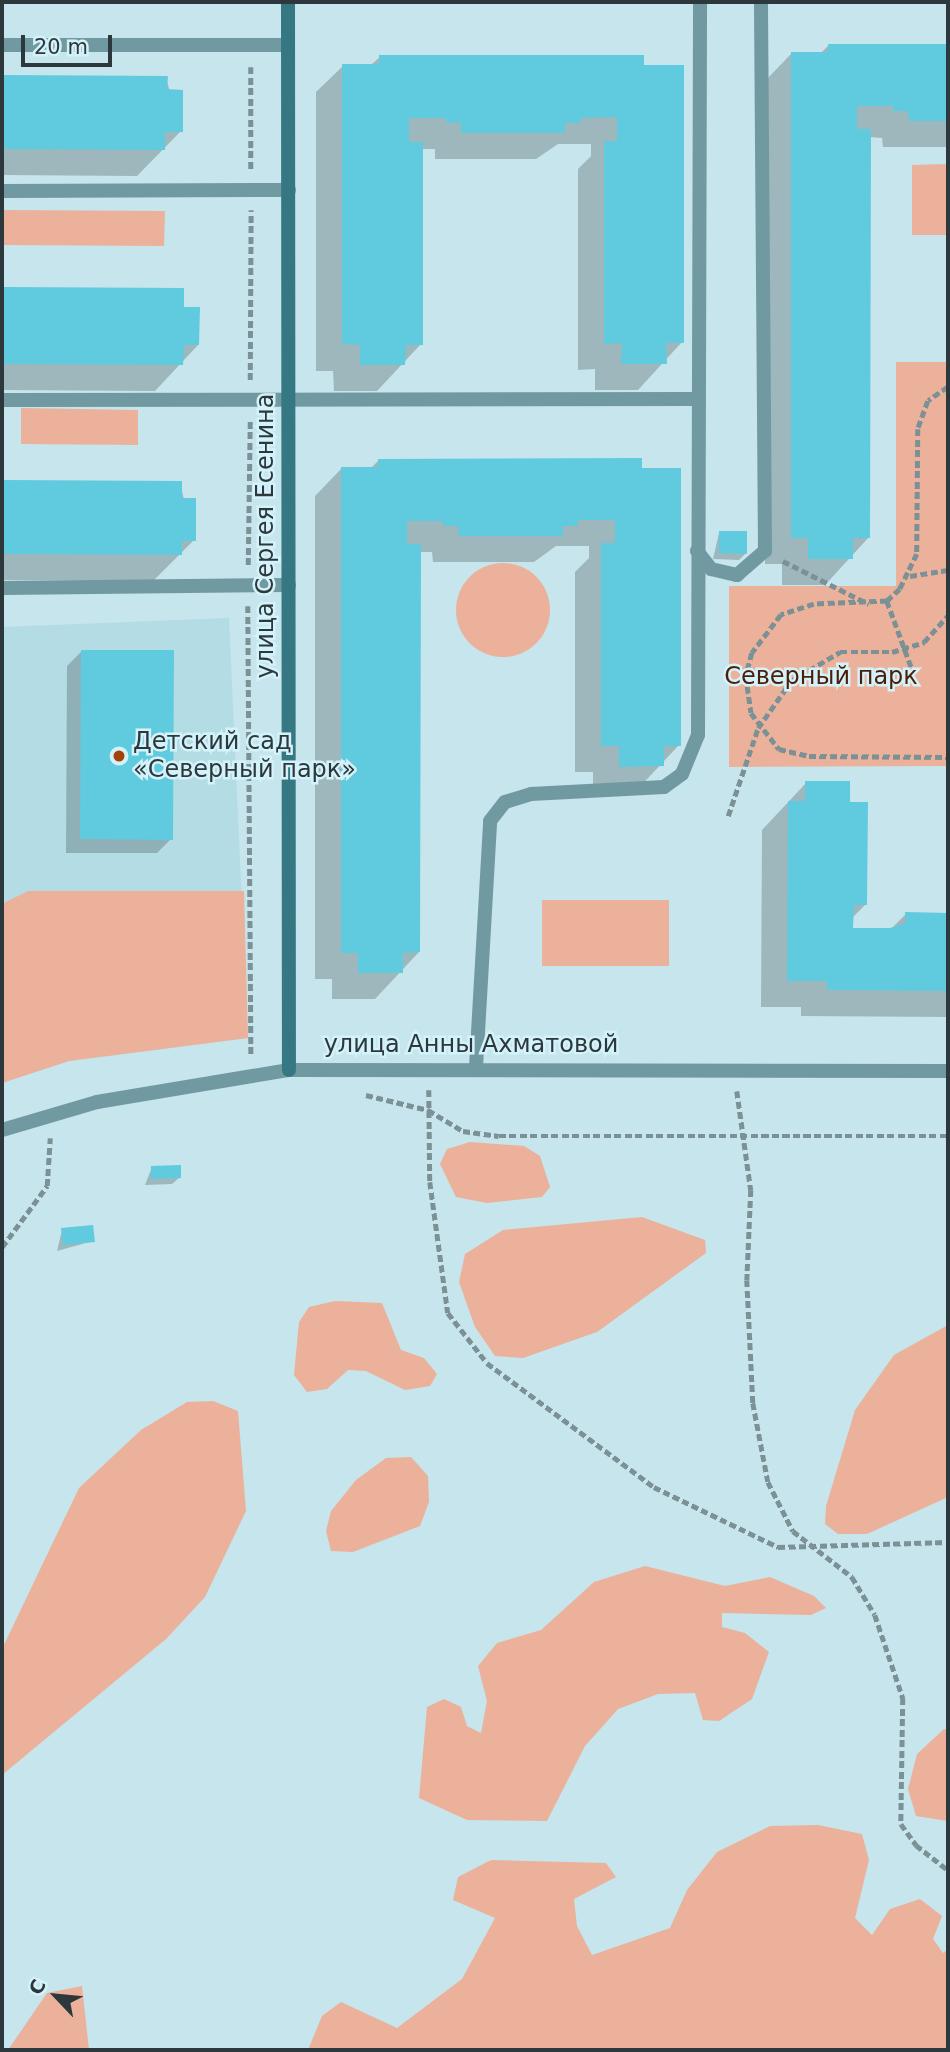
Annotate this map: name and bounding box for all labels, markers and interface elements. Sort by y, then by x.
scale bar [24,21,116,65]
text: 20 m [34,35,88,59]
street label: улица Сергея Есенина [252,394,280,678]
park label: Северный парк [724,663,918,691]
place label: Детский сад «Северный парк» [133,728,356,784]
marker: Детский сад «Северный парк» [111,748,127,764]
street label: улица Анны Ахматовой [324,1031,618,1059]
north arrow [21,1961,91,2031]
text: С [24,1976,50,1998]

